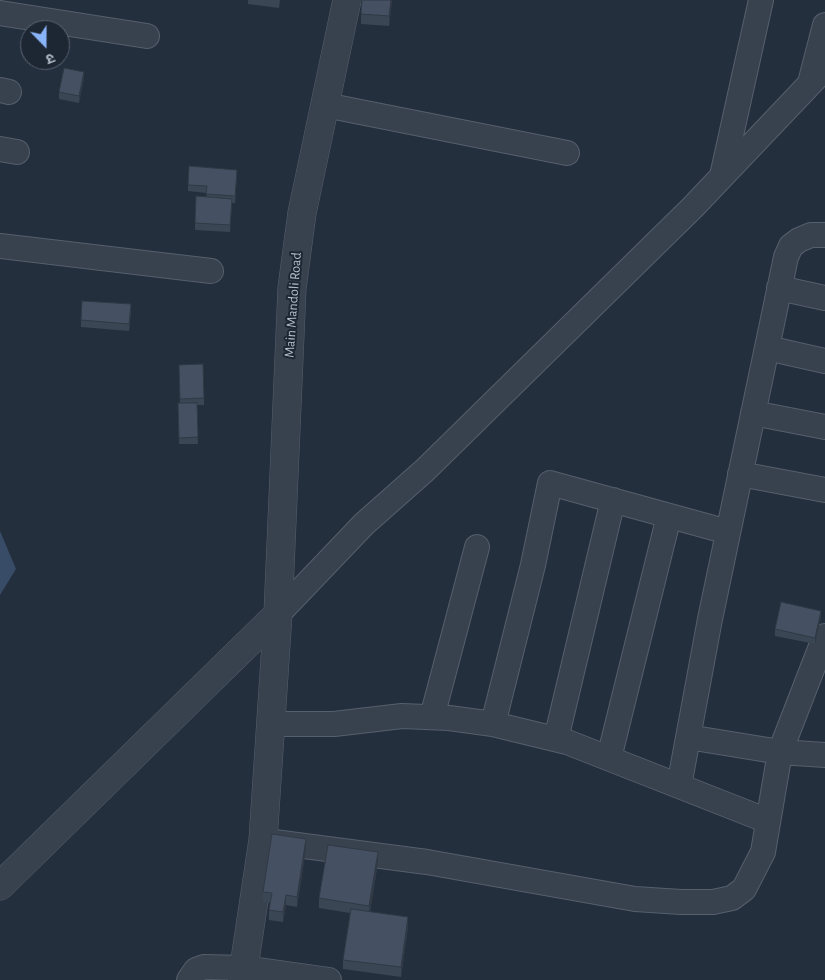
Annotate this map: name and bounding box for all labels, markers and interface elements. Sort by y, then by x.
north arrow [20,20,70,70]
text: उ [44,50,57,66]
street label: Main Mandoli Road [281,252,305,358]

